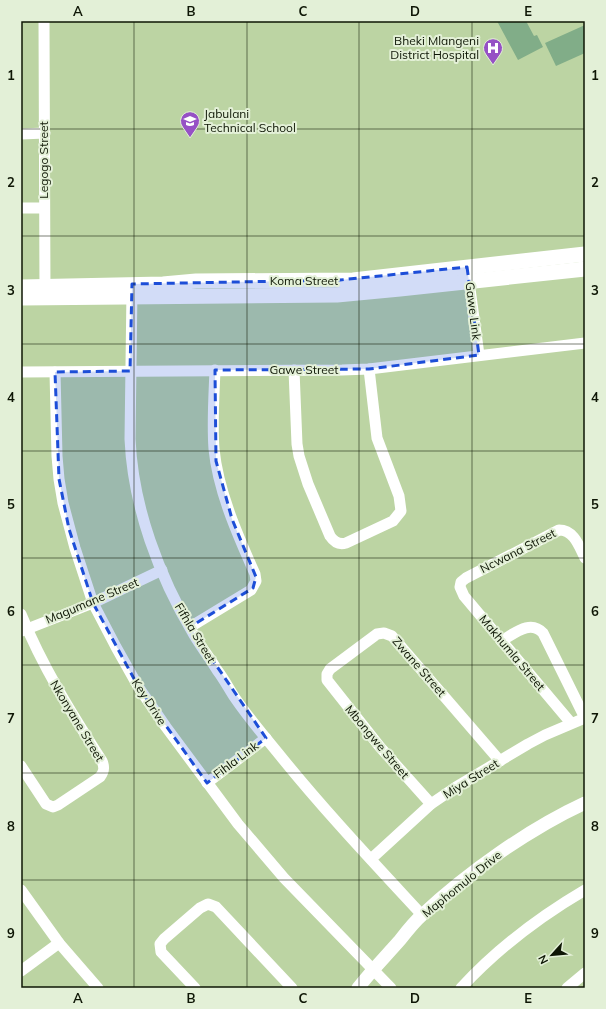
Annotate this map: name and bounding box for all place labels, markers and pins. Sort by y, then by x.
place label: Bheki Mlangeni District Hospital [390,33,479,62]
hospital icon: Bheki Mlangeni District Hospital [482,37,504,65]
place label: Jabulani Technical School [204,106,296,135]
school or university icon: Jabulani Technical School [179,110,201,138]

